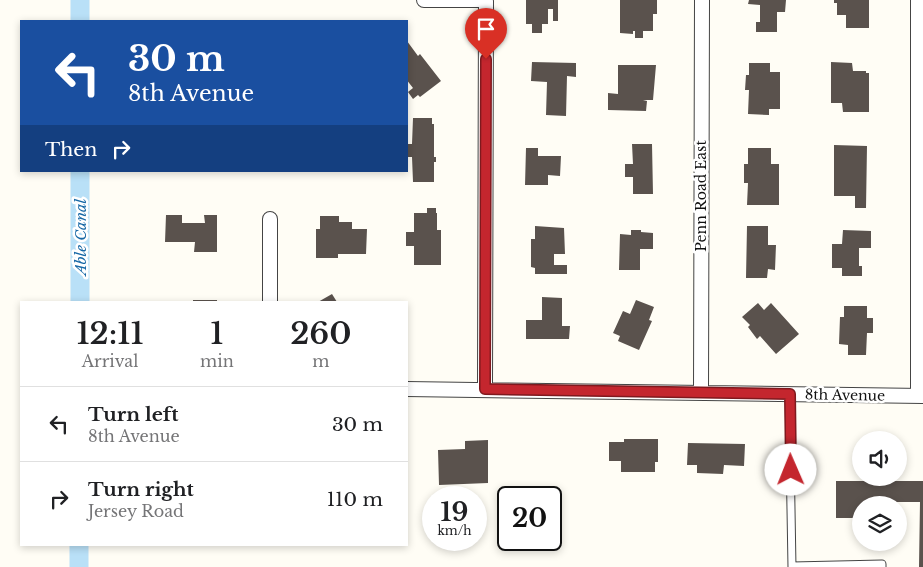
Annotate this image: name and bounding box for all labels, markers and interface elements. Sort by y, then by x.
pin [465,8,507,59]
icon: arrive [472,15,500,43]
text: 30 m [128,37,225,80]
icon: left [45,40,110,105]
text: 8th Avenue [128,80,254,107]
icon: right [107,135,135,163]
text: Then [45,138,97,161]
street label: Penn Road East [692,140,710,252]
water label: Able Canal [71,198,90,277]
text: 12:11 [76,315,144,352]
text: 1 [210,315,223,352]
text: 260 [290,315,352,352]
text: Arrival [82,351,138,371]
text: min [200,351,234,371]
text: m [312,351,329,371]
street label: 8th Avenue [805,385,885,405]
text: Turn left [88,403,179,426]
icon: left [45,410,73,438]
text: 30 m [332,413,383,436]
text: 8th Avenue [88,426,180,446]
map controls [852,431,907,551]
button: sound [852,431,907,486]
position arrow [764,443,816,495]
text: Turn right [88,478,194,501]
icon: right [45,485,73,513]
speed limit sign: 20 [497,486,562,551]
text: 110 m [327,488,383,511]
button: layers [852,496,907,551]
text: 19 [441,497,468,528]
text: Jersey Road [88,501,184,521]
text: km/h [437,523,472,538]

